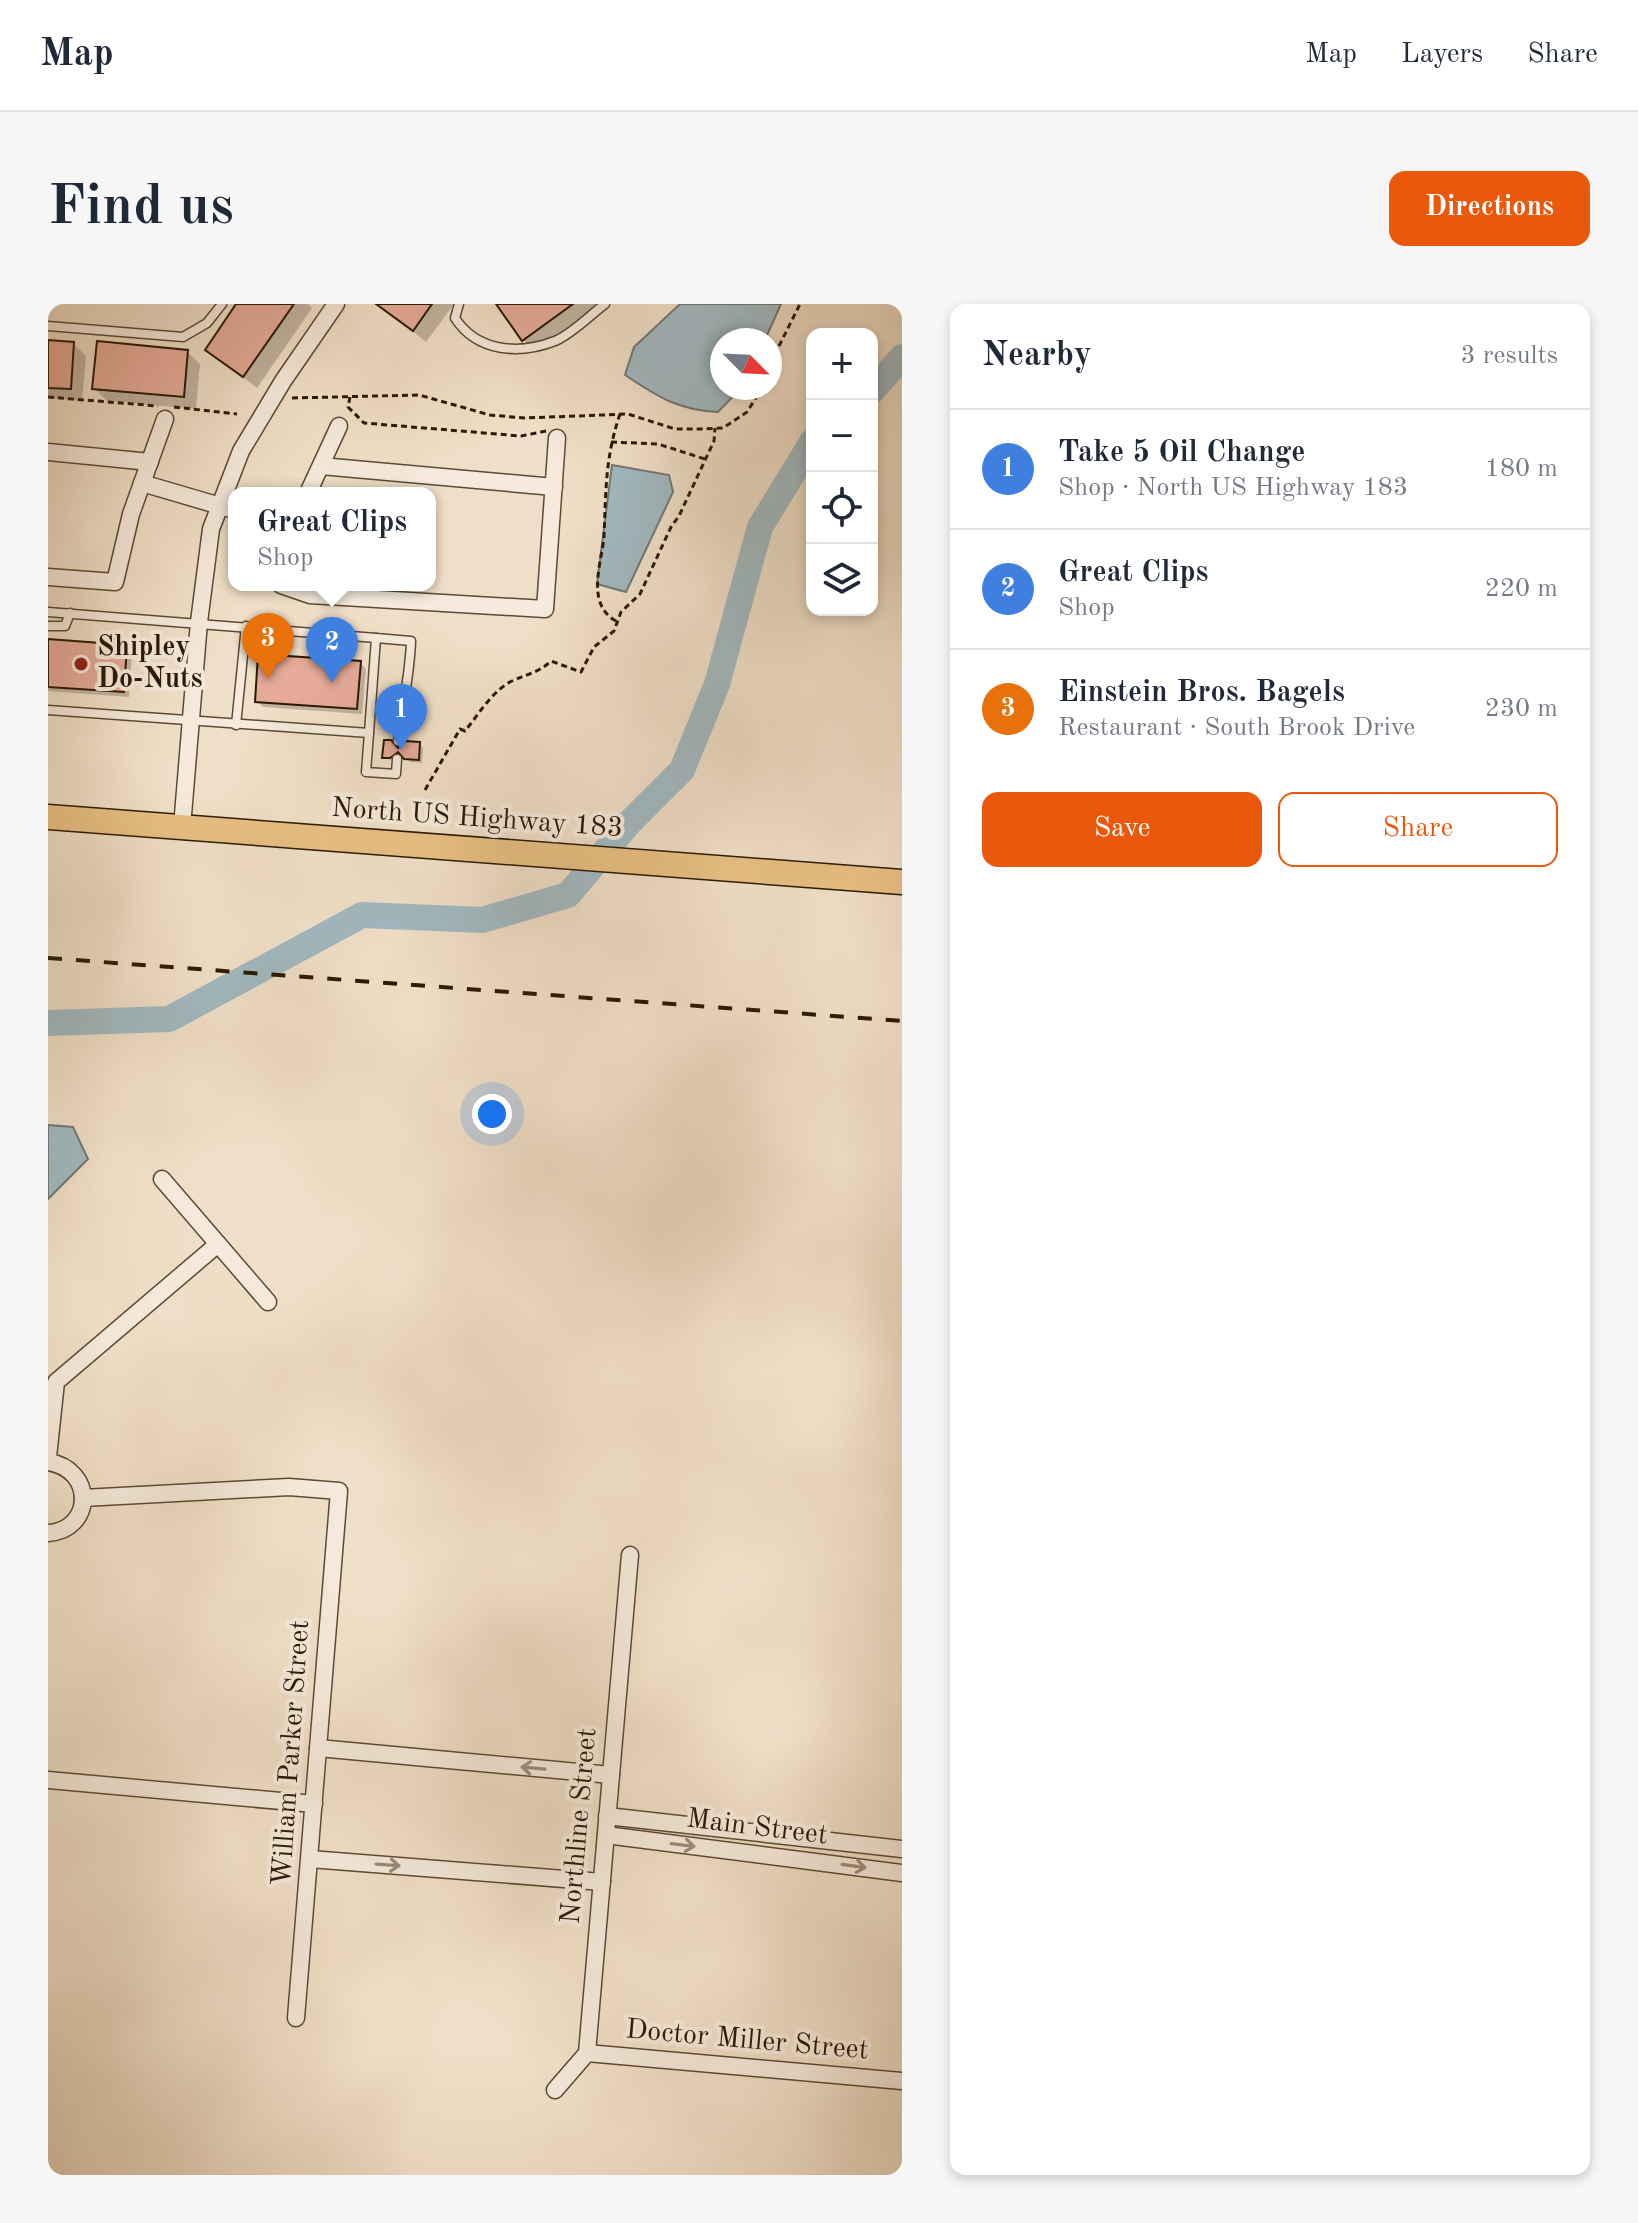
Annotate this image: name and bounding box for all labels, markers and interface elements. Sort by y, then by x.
text: Map [40,36,114,74]
text: Map [1305,41,1357,69]
text: Layers [1401,41,1483,69]
text: Share [1527,41,1598,69]
button: Directions [1389,171,1590,246]
text: Find us [48,180,234,236]
north arrow [710,328,782,400]
map controls [806,328,878,616]
button: + [806,328,878,400]
text: Nearby [982,339,1092,373]
text: 3 results [1460,343,1558,369]
button: − [806,400,878,472]
text: Take 5 Oil Change [1058,438,1306,468]
text: 1 [1000,456,1016,482]
text: 180 m [1485,456,1558,482]
button: locate [806,472,878,544]
text: Shop · North US Highway 183 [1058,475,1408,501]
popup [228,487,436,591]
text: Great Clips [257,508,407,538]
button: layers [806,544,878,616]
text: Shop [257,545,313,571]
text: Great Clips [1058,558,1208,588]
text: 2 [1000,576,1016,602]
text: 220 m [1485,576,1558,602]
text: Shop [1058,595,1115,621]
pin: 3 [242,613,294,679]
pin: 2 [306,617,358,683]
place label: Shipley Do-Nuts [97,634,203,694]
marker: Shipley Do-Nuts [72,655,90,673]
text: Einstein Bros. Bagels [1058,678,1345,708]
pin: 1 [375,684,427,750]
text: 3 [1000,696,1016,722]
text: 230 m [1485,696,1558,722]
text: Restaurant · South Brook Drive [1058,715,1415,741]
button: Save [982,792,1262,867]
button: Share [1278,792,1558,867]
street label: North US Highway 183 [330,795,624,843]
your location [472,1094,512,1134]
street label: William Parker Street [269,1619,315,1887]
street label: Northline Street [557,1727,603,1925]
one-way arrow [520,1760,547,1775]
street label: Main Street [685,1805,829,1851]
one-way arrow [670,1837,696,1852]
one-way arrow [374,1858,401,1873]
one-way arrow [841,1859,866,1874]
street label: Doctor Miller Street [624,2016,870,2066]

